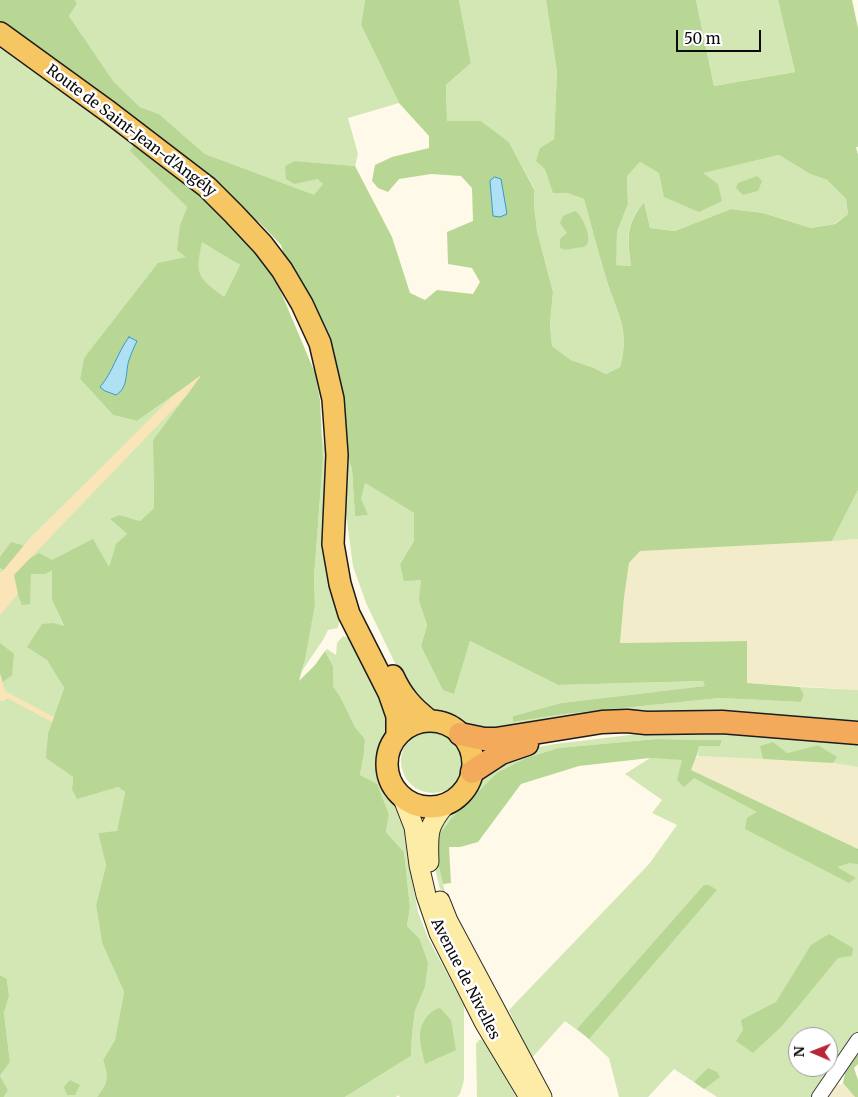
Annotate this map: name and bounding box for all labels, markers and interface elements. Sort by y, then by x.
scale bar [678,20,763,52]
text: 50 m [684,29,721,48]
street label: Route de Saint-Jean-d'Angély [42,61,220,201]
street label: Avenue de Nivelles [427,915,503,1043]
north arrow [788,1027,838,1077]
text: N [790,1046,808,1057]

